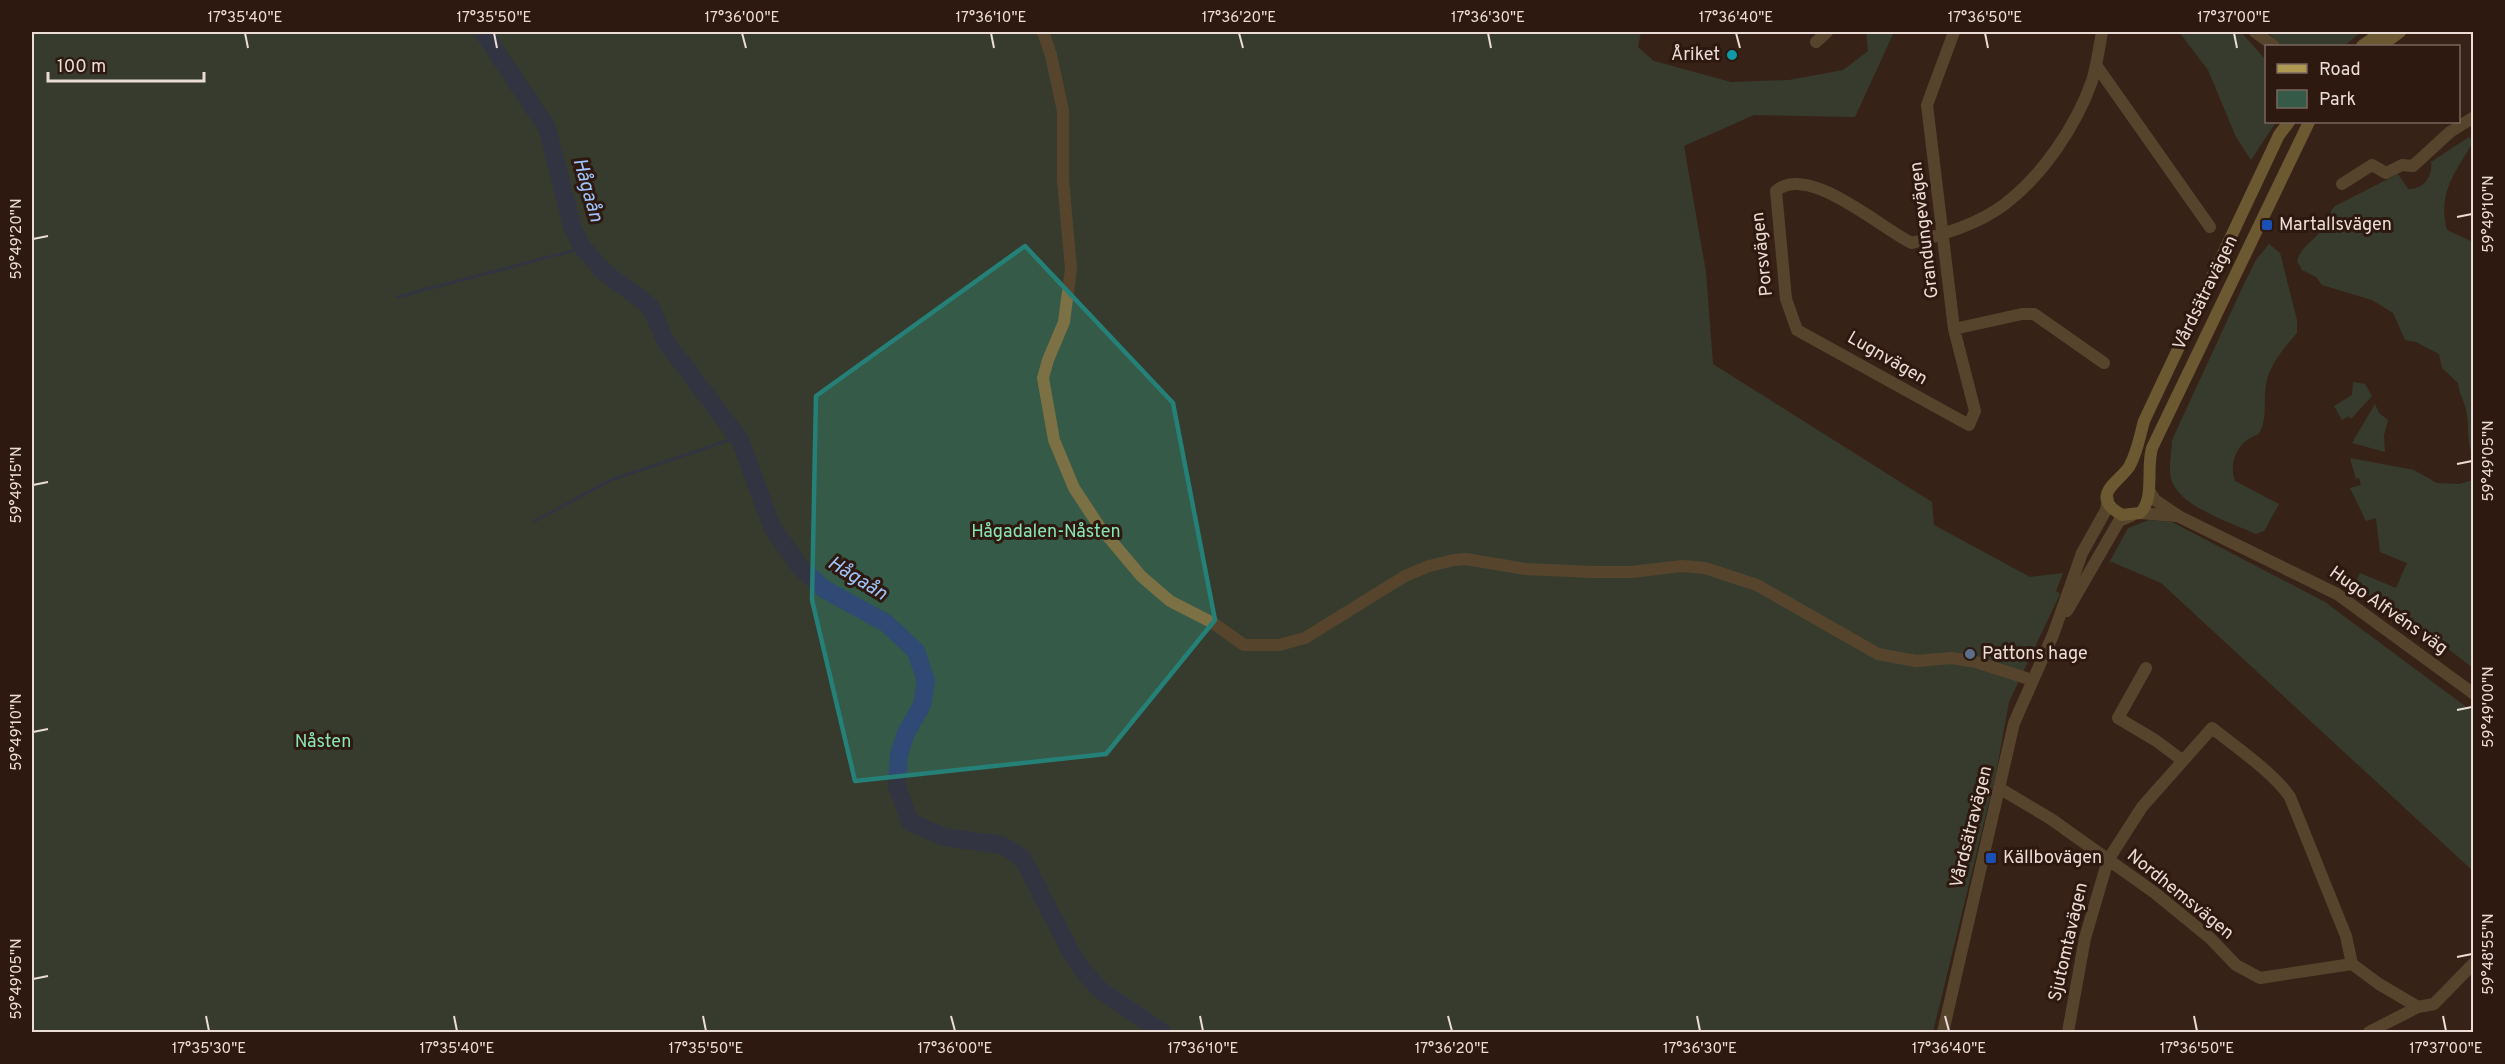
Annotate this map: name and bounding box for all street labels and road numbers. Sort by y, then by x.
street label: Grandungevägen [1905,160,1945,300]
street label: Porsvägen [1747,211,1779,297]
street label: Vårdsätravägen [2168,232,2244,354]
street label: Lugnvägen [1843,327,1931,391]
street label: Hugo Alfvéns väg [2324,562,2452,660]
street label: Vårdsätravägen [1946,764,1998,890]
street label: Nordhemsvägen [2122,845,2238,945]
street label: Sjutomtavägen [2044,880,2094,1004]

